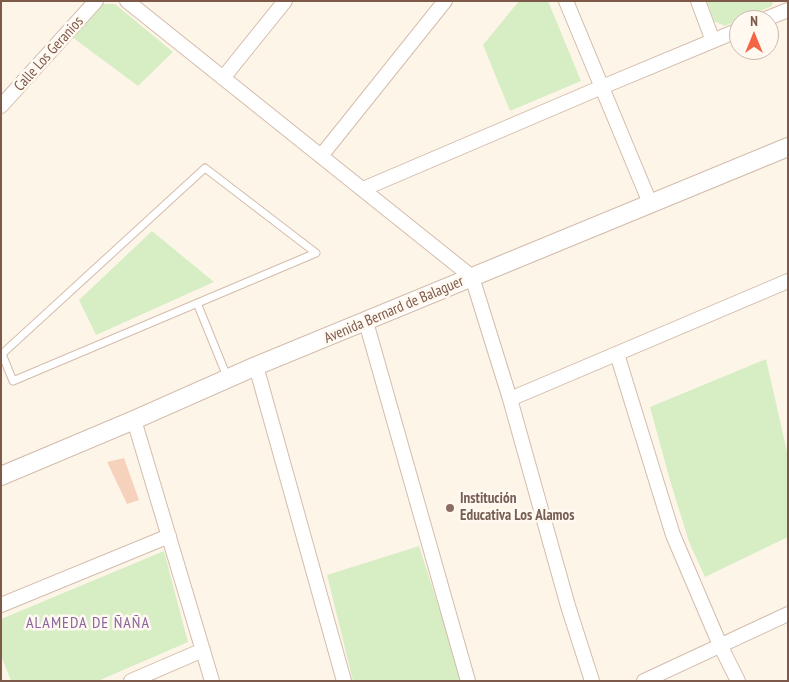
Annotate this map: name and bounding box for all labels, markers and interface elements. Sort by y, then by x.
north arrow [729,10,779,60]
text: N [750,12,758,30]
street label: Calle Los Geranios [11,13,87,95]
street label: Avenida Bernard de Balaguer [322,272,466,348]
place label: Institución Educativa Los Alamos [460,490,574,525]
marker: Institución Educativa Los Alamos [444,502,456,514]
district label: ALAMEDA DE ÑAÑA [24,613,152,633]

